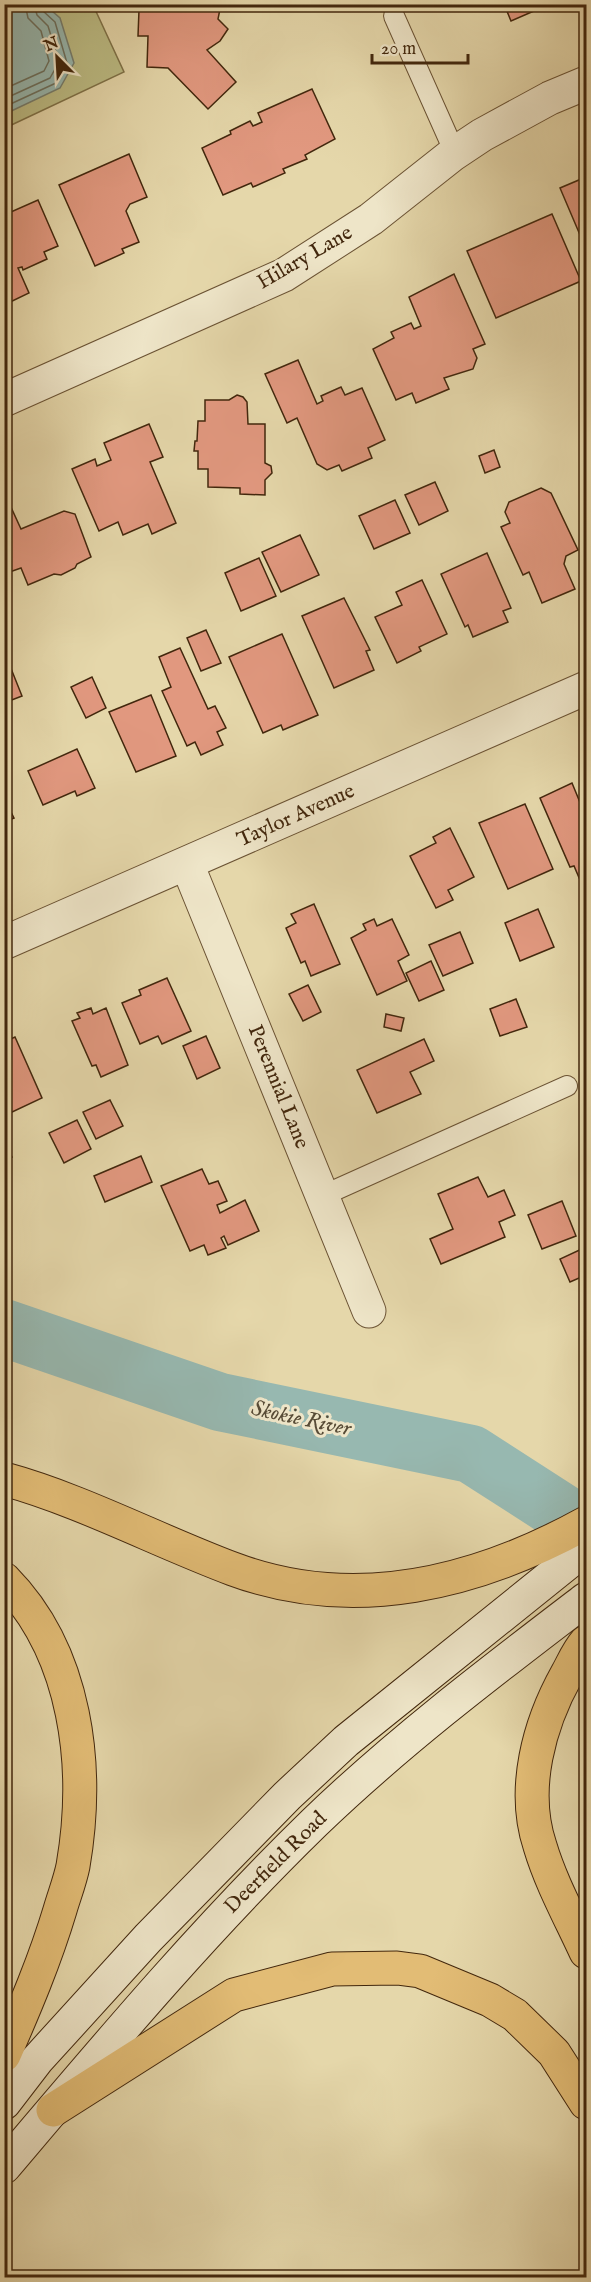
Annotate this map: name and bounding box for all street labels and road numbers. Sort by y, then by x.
street label: Hilary Lane [252,220,358,296]
street label: Taylor Avenue [233,778,359,854]
street label: Perennial Lane [241,1021,315,1153]
street label: Deerfield Road [219,1805,334,1920]

